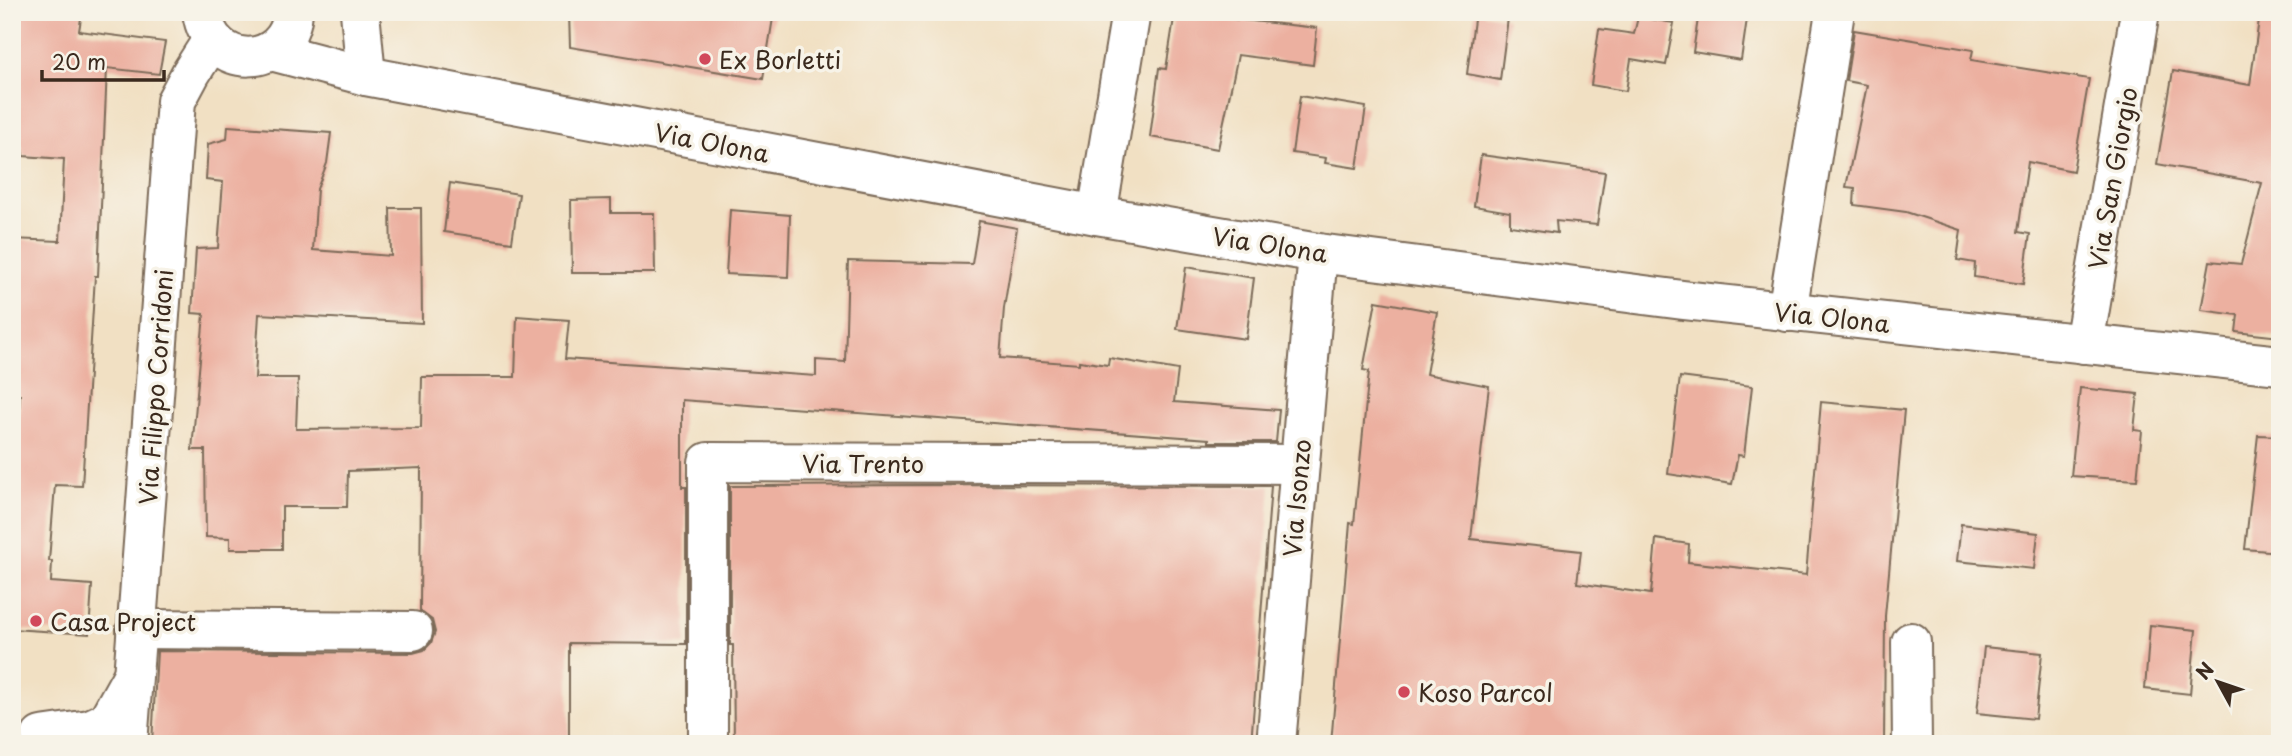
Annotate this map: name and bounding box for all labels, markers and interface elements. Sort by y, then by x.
scale bar [42,38,164,82]
place label: Ex Borletti [719,41,841,77]
text: 20 m [52,45,106,77]
marker: Ex Borletti [697,51,713,67]
street label: Via San Giorgio [2078,84,2146,272]
street label: Via Olona [652,113,772,171]
street label: Via Olona [1210,217,1330,271]
street label: Via Filippo Corridoni [129,268,181,506]
street label: Via Olona [1772,293,1892,341]
street label: Via Isonzo [1273,437,1319,559]
street label: Via Trento [802,445,924,481]
place label: Casa Project [50,603,196,639]
marker: Casa Project [28,613,44,629]
north arrow [2184,648,2254,718]
text: N [2189,656,2220,685]
place label: Koso Parcol [1418,674,1553,710]
marker: Koso Parcol [1396,684,1412,700]

